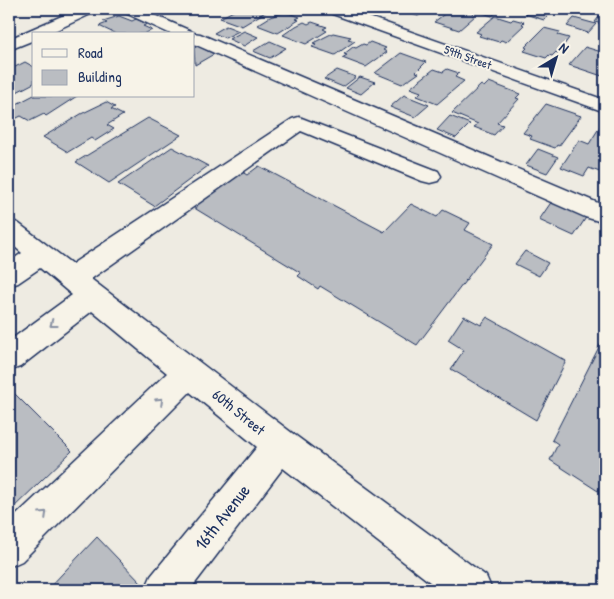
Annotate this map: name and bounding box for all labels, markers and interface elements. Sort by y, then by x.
legend [32,32,195,98]
north arrow [532,32,582,82]
text: N [556,38,574,57]
street label: 59th Street [442,41,495,74]
text: Road [78,42,103,63]
text: Building [78,66,122,87]
one-way arrow [50,319,59,327]
street label: 60th Street [208,384,271,440]
one-way arrow [154,398,163,407]
street label: 16th Avenue [188,479,256,555]
one-way arrow [38,511,47,520]

